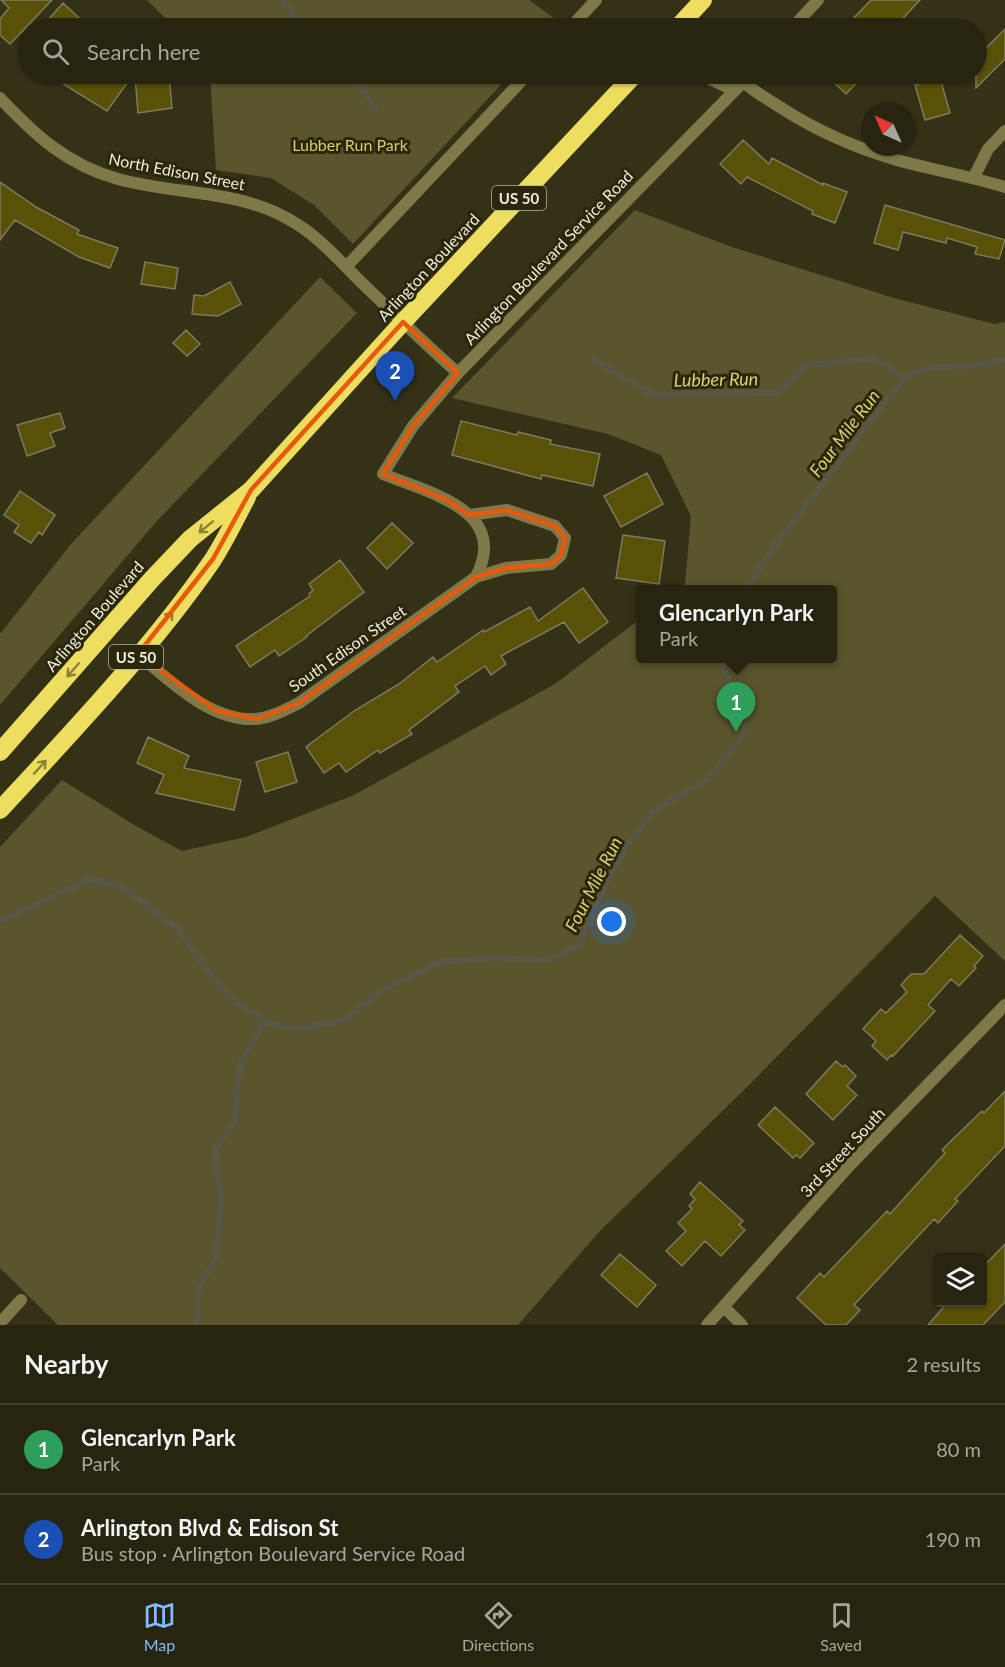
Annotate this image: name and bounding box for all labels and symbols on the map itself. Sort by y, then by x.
north arrow [861,102,915,156]
park label: Lubber Run Park [292,135,409,154]
street label: North Edison Street [107,148,247,194]
street label: Arlington Boulevard Service Road [460,166,636,348]
road number: US 50 [492,186,546,210]
street label: Arlington Boulevard [373,209,483,325]
pin: 2 [376,352,414,401]
water label: Lubber Run [674,367,758,391]
water label: Four Mile Run [804,385,884,481]
one-way arrow [198,520,214,533]
street label: Arlington Boulevard [41,557,147,675]
street label: South Edison Street [285,600,409,695]
one-way arrow [161,611,174,627]
road number: US 50 [109,645,163,669]
one-way arrow [67,661,81,677]
pin: 1 [716,682,756,732]
one-way arrow [32,759,47,774]
water label: Four Mile Run [560,833,626,935]
your location [597,907,626,936]
street label: 3rd Street South [796,1103,888,1201]

